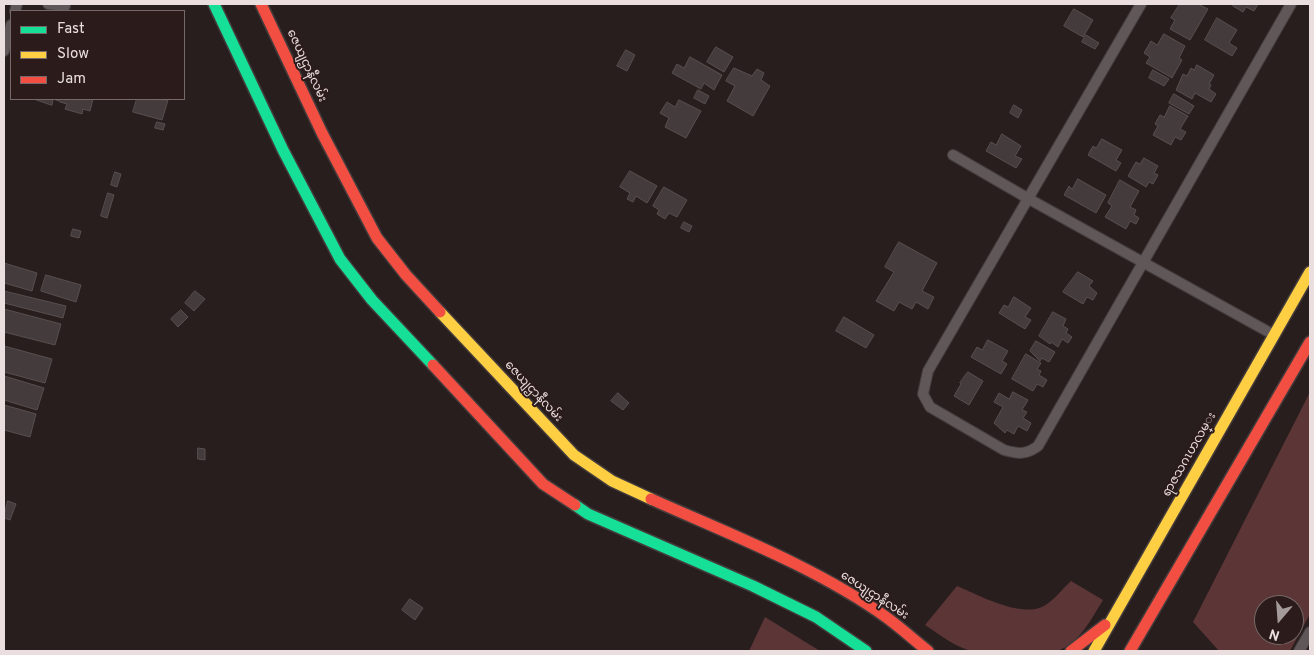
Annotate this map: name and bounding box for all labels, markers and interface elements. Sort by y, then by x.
legend [10,10,185,100]
text: Fast [57,20,85,39]
street label: ဇေယျဌာနီလမ်း [283,28,329,104]
text: Slow [57,45,89,64]
text: Jam [57,70,86,89]
street label: ဇေယျဌာနီလမ်း [501,358,565,426]
street label: ရာဇသဂၤဟလမ္း [1160,410,1220,500]
street label: ဇေယျဌာနီလမ်း [837,569,911,623]
north arrow [1254,595,1304,645]
text: N [1267,624,1282,643]

